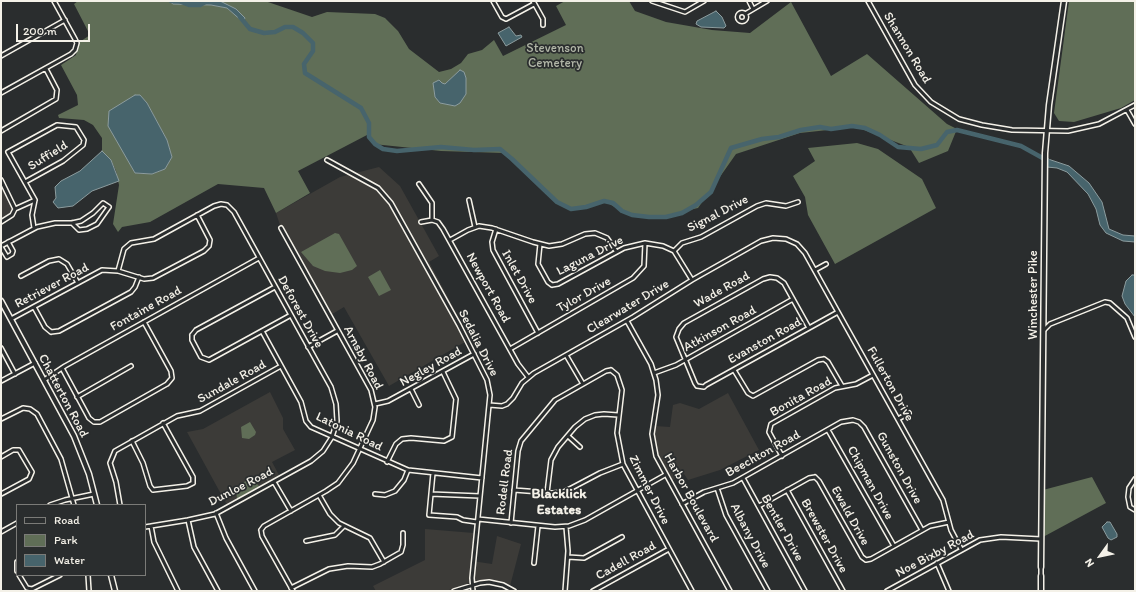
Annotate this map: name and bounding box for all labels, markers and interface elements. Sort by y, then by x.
street label: Shannon Road [880,10,934,86]
scale bar [18,16,92,42]
text: 200 m [23,24,57,38]
park label: Stevenson Cemetery [526,41,584,72]
street label: Suffield [25,138,71,174]
street label: Signal Drive [685,192,751,236]
street label: Laguna Drive [554,232,626,280]
street label: Inlet Drive [498,247,540,307]
street label: Newport Road [462,250,514,326]
street label: Winchester Pike [1026,250,1042,340]
street label: Retriever Road [12,260,92,312]
street label: Wade Road [691,268,753,312]
street label: Deforest Drive [274,273,326,351]
street label: Tylor Drive [554,274,614,316]
street label: Clearwater Drive [584,276,672,338]
street label: Fontaine Road [108,283,184,335]
street label: Atkinson Road [681,303,759,355]
street label: Sedalia Drive [454,307,502,379]
street label: Evanston Road [725,314,805,368]
street label: Arnsby Road [340,323,386,393]
street label: Negley Road [397,344,465,390]
street label: Fullerton Drive [863,344,917,424]
street label: Chatterton Road [34,352,92,440]
street label: Sundale Road [195,357,269,407]
street label: Bonita Road [767,374,835,420]
street label: Latonia Road [313,409,385,455]
street label: Beechton Road [723,427,803,481]
street label: Gunston Drive [873,429,925,507]
street label: Chipman Drive [843,443,897,523]
street label: Rodell Road [493,448,517,516]
street label: Harbor Boulevard [660,451,722,545]
street label: Zimmer Drive [625,453,673,527]
street label: Dunloe Road [206,464,276,510]
street label: Ewald Drive [827,484,873,548]
district label: Blacklick Estates [531,486,587,518]
street label: Bentler Drive [757,492,807,564]
street label: Brewster Drive [797,496,851,576]
street label: Albany Drive [726,501,774,571]
legend [16,504,146,576]
text: Road [54,513,80,527]
street label: Noe Bixby Road [893,527,977,581]
text: Park [54,533,78,547]
north arrow [1080,536,1120,576]
street label: Cadell Road [593,538,659,584]
text: Water [54,553,85,567]
text: N [1082,556,1097,569]

